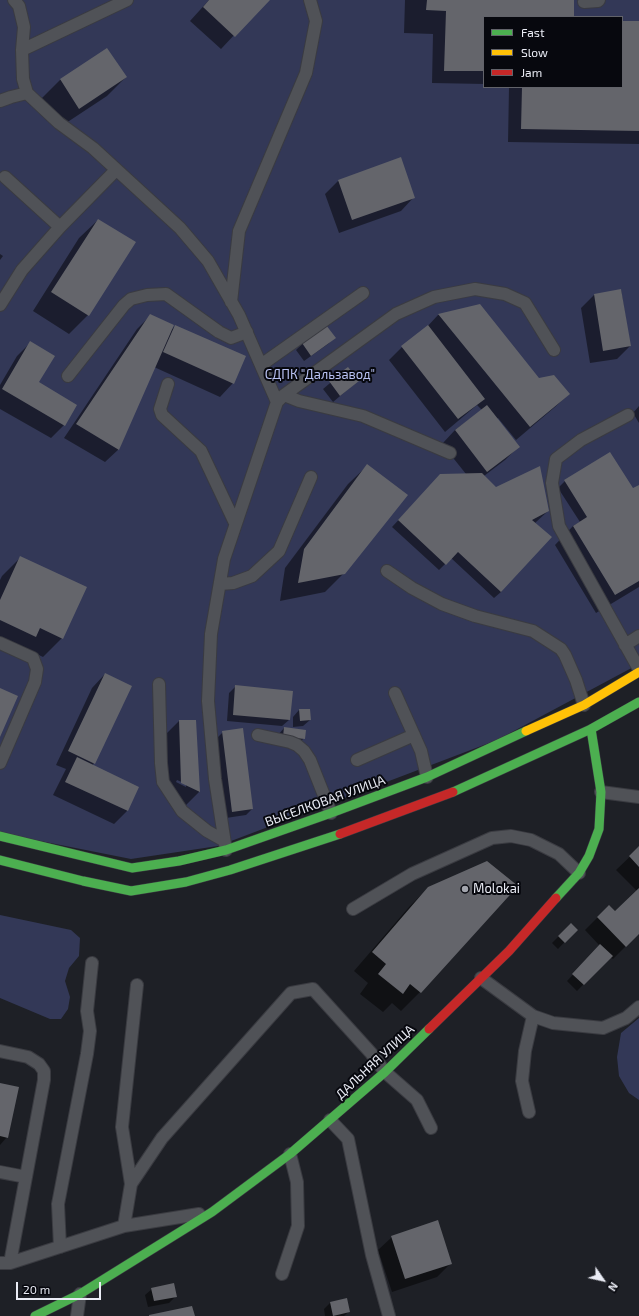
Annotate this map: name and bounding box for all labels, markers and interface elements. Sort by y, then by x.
legend [483,16,623,88]
text: Fast [521,25,544,39]
text: Slow [521,45,548,59]
text: Jam [521,65,542,79]
park label: СДПК "Дальзавод" [265,367,375,383]
street label: ВЫСЕЛКОВАЯ УЛИЦА [263,772,387,830]
place label: Molokai [473,881,520,897]
marker: Molokai [460,884,470,894]
street label: ДАЛЬНЯЯ УЛИЦА [332,1021,418,1103]
north arrow [583,1260,623,1300]
scale bar [18,1274,103,1300]
text: N [606,1280,621,1294]
text: 20 m [23,1282,50,1296]

